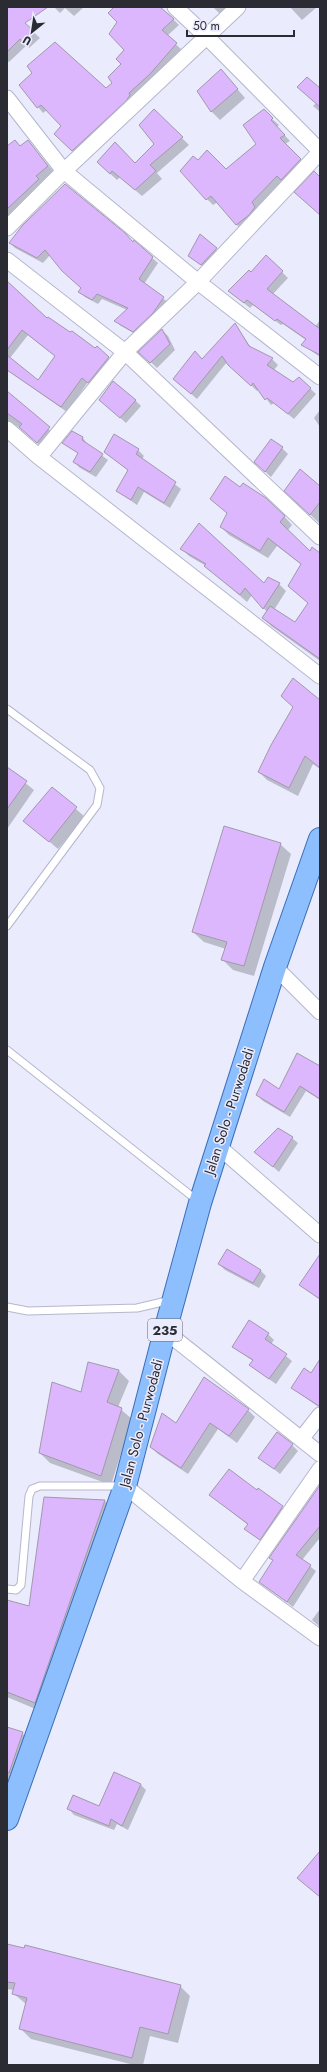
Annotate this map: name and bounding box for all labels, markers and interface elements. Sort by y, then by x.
north arrow [12,12,52,52]
scale bar [187,12,294,38]
text: 50 m [193,17,220,35]
text: U [20,32,34,50]
street label: Jalan Solo - Purwodadi [198,1045,259,1179]
road number: 235 [148,1319,182,1341]
street label: Jalan Solo - Purwodadi [114,1356,168,1491]

